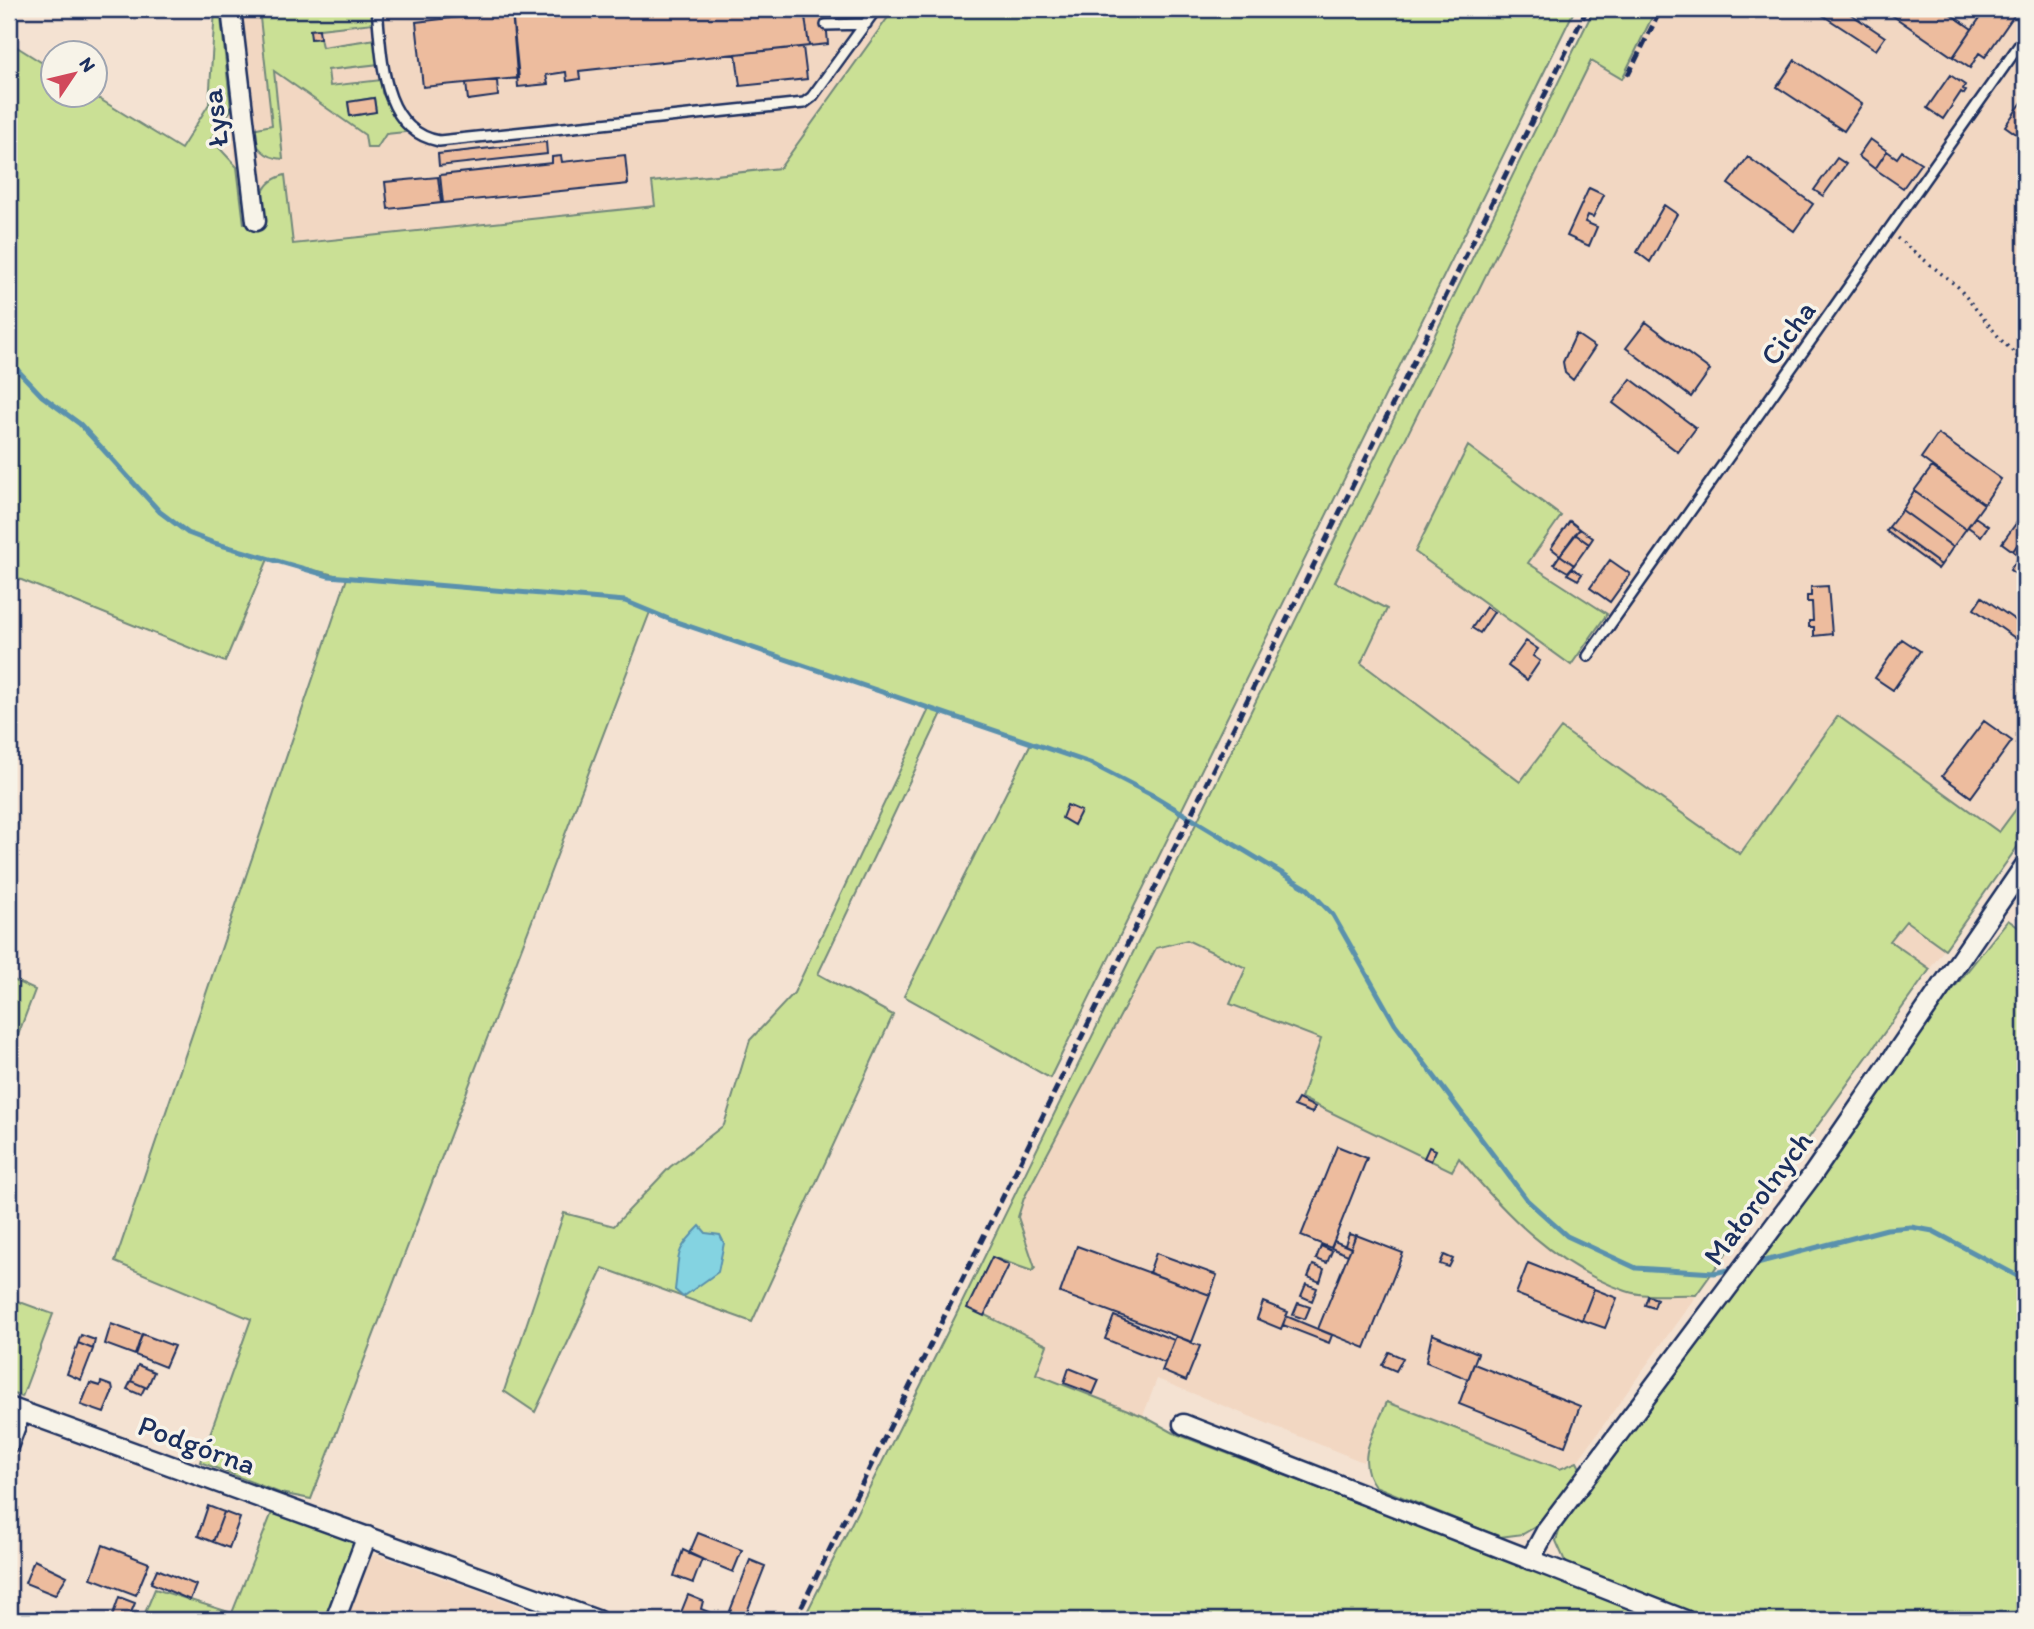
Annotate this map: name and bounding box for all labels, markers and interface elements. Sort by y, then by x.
north arrow [38,38,108,108]
text: N [74,53,101,76]
street label: Łysa [193,87,236,149]
street label: Cicha [1752,293,1824,372]
street label: Małorolnych [1695,1123,1820,1272]
street label: Podgórna [133,1406,261,1483]

